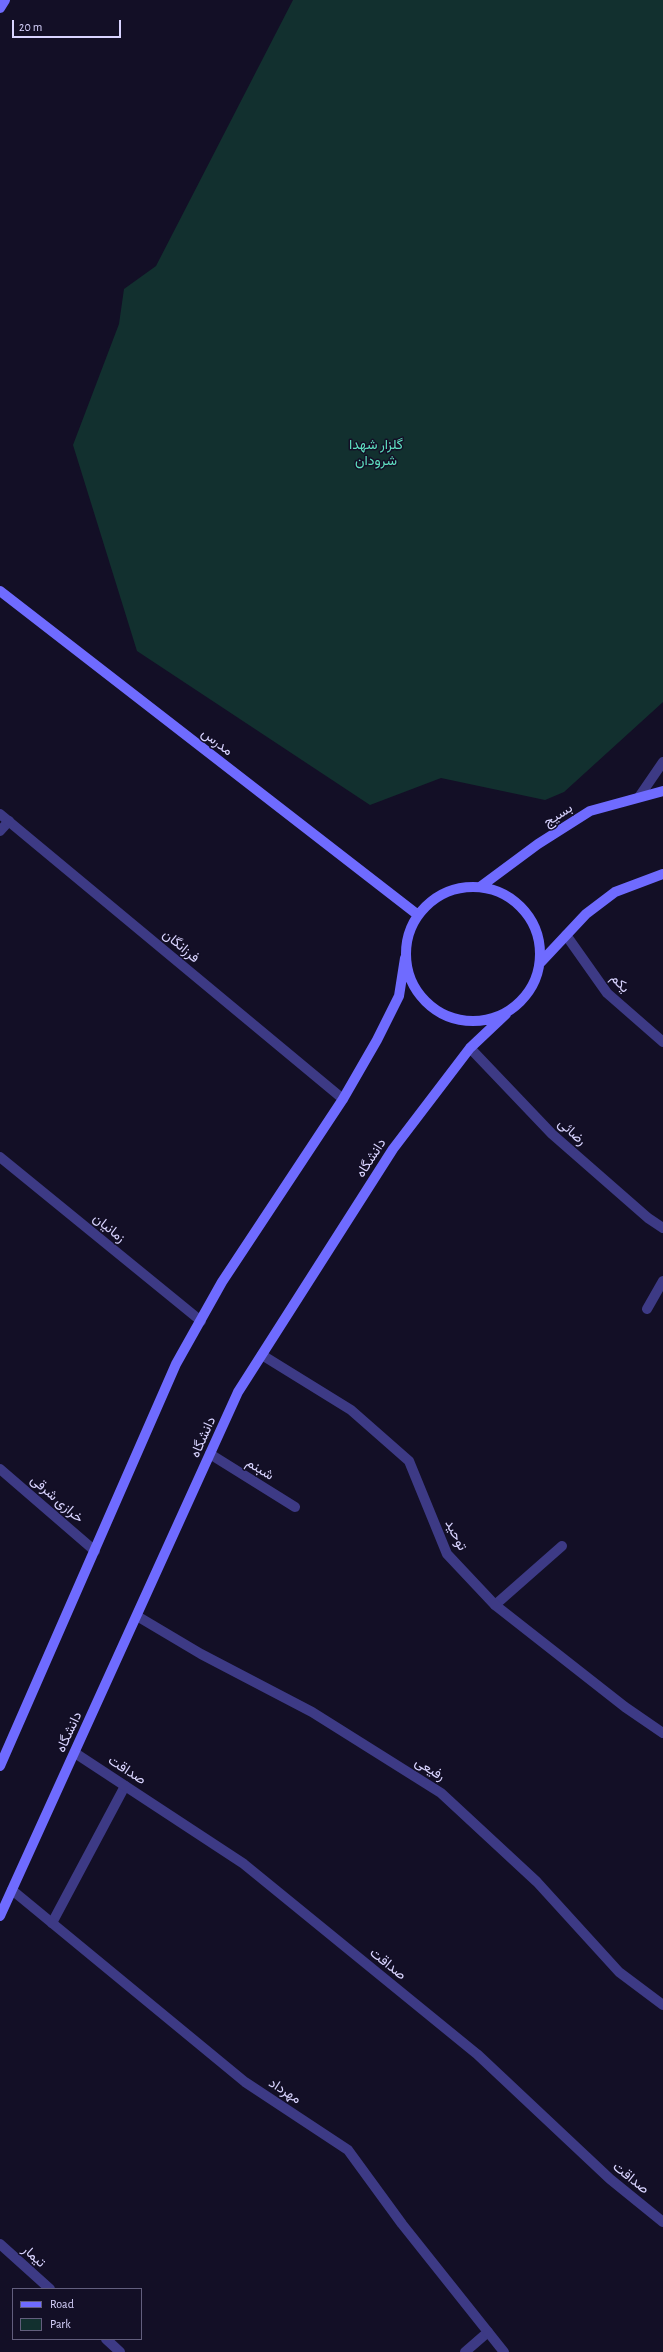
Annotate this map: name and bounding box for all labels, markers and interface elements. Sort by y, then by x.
scale bar [14,12,123,38]
text: 20 m [19,21,42,33]
park label: گلزار شهدا شرودان [349,437,403,470]
street label: مدرس [198,725,236,759]
street label: بسیج [540,799,576,831]
street label: فرزانگان [159,926,203,966]
street label: یکم [607,970,633,996]
street label: رضائی [554,1115,590,1149]
street label: دانشگاه [352,1135,390,1181]
street label: زمانیان [89,1210,129,1246]
street label: دانشگاه [187,1414,219,1460]
street label: شبنم [243,1454,277,1484]
street label: خرازی شرقی [27,1471,87,1527]
street label: توحید [441,1517,471,1553]
street label: دانشگاه [52,1709,86,1755]
street label: صداقت [105,1752,149,1788]
street label: رفیعی [412,1753,448,1785]
street label: صداقت [366,1944,410,1984]
street label: مهرداد [266,2074,304,2108]
street label: صداقت [609,2158,653,2198]
street label: تیمار [19,2241,49,2271]
legend [12,2288,142,2340]
text: Road [50,2298,74,2310]
text: Park [50,2318,71,2330]

